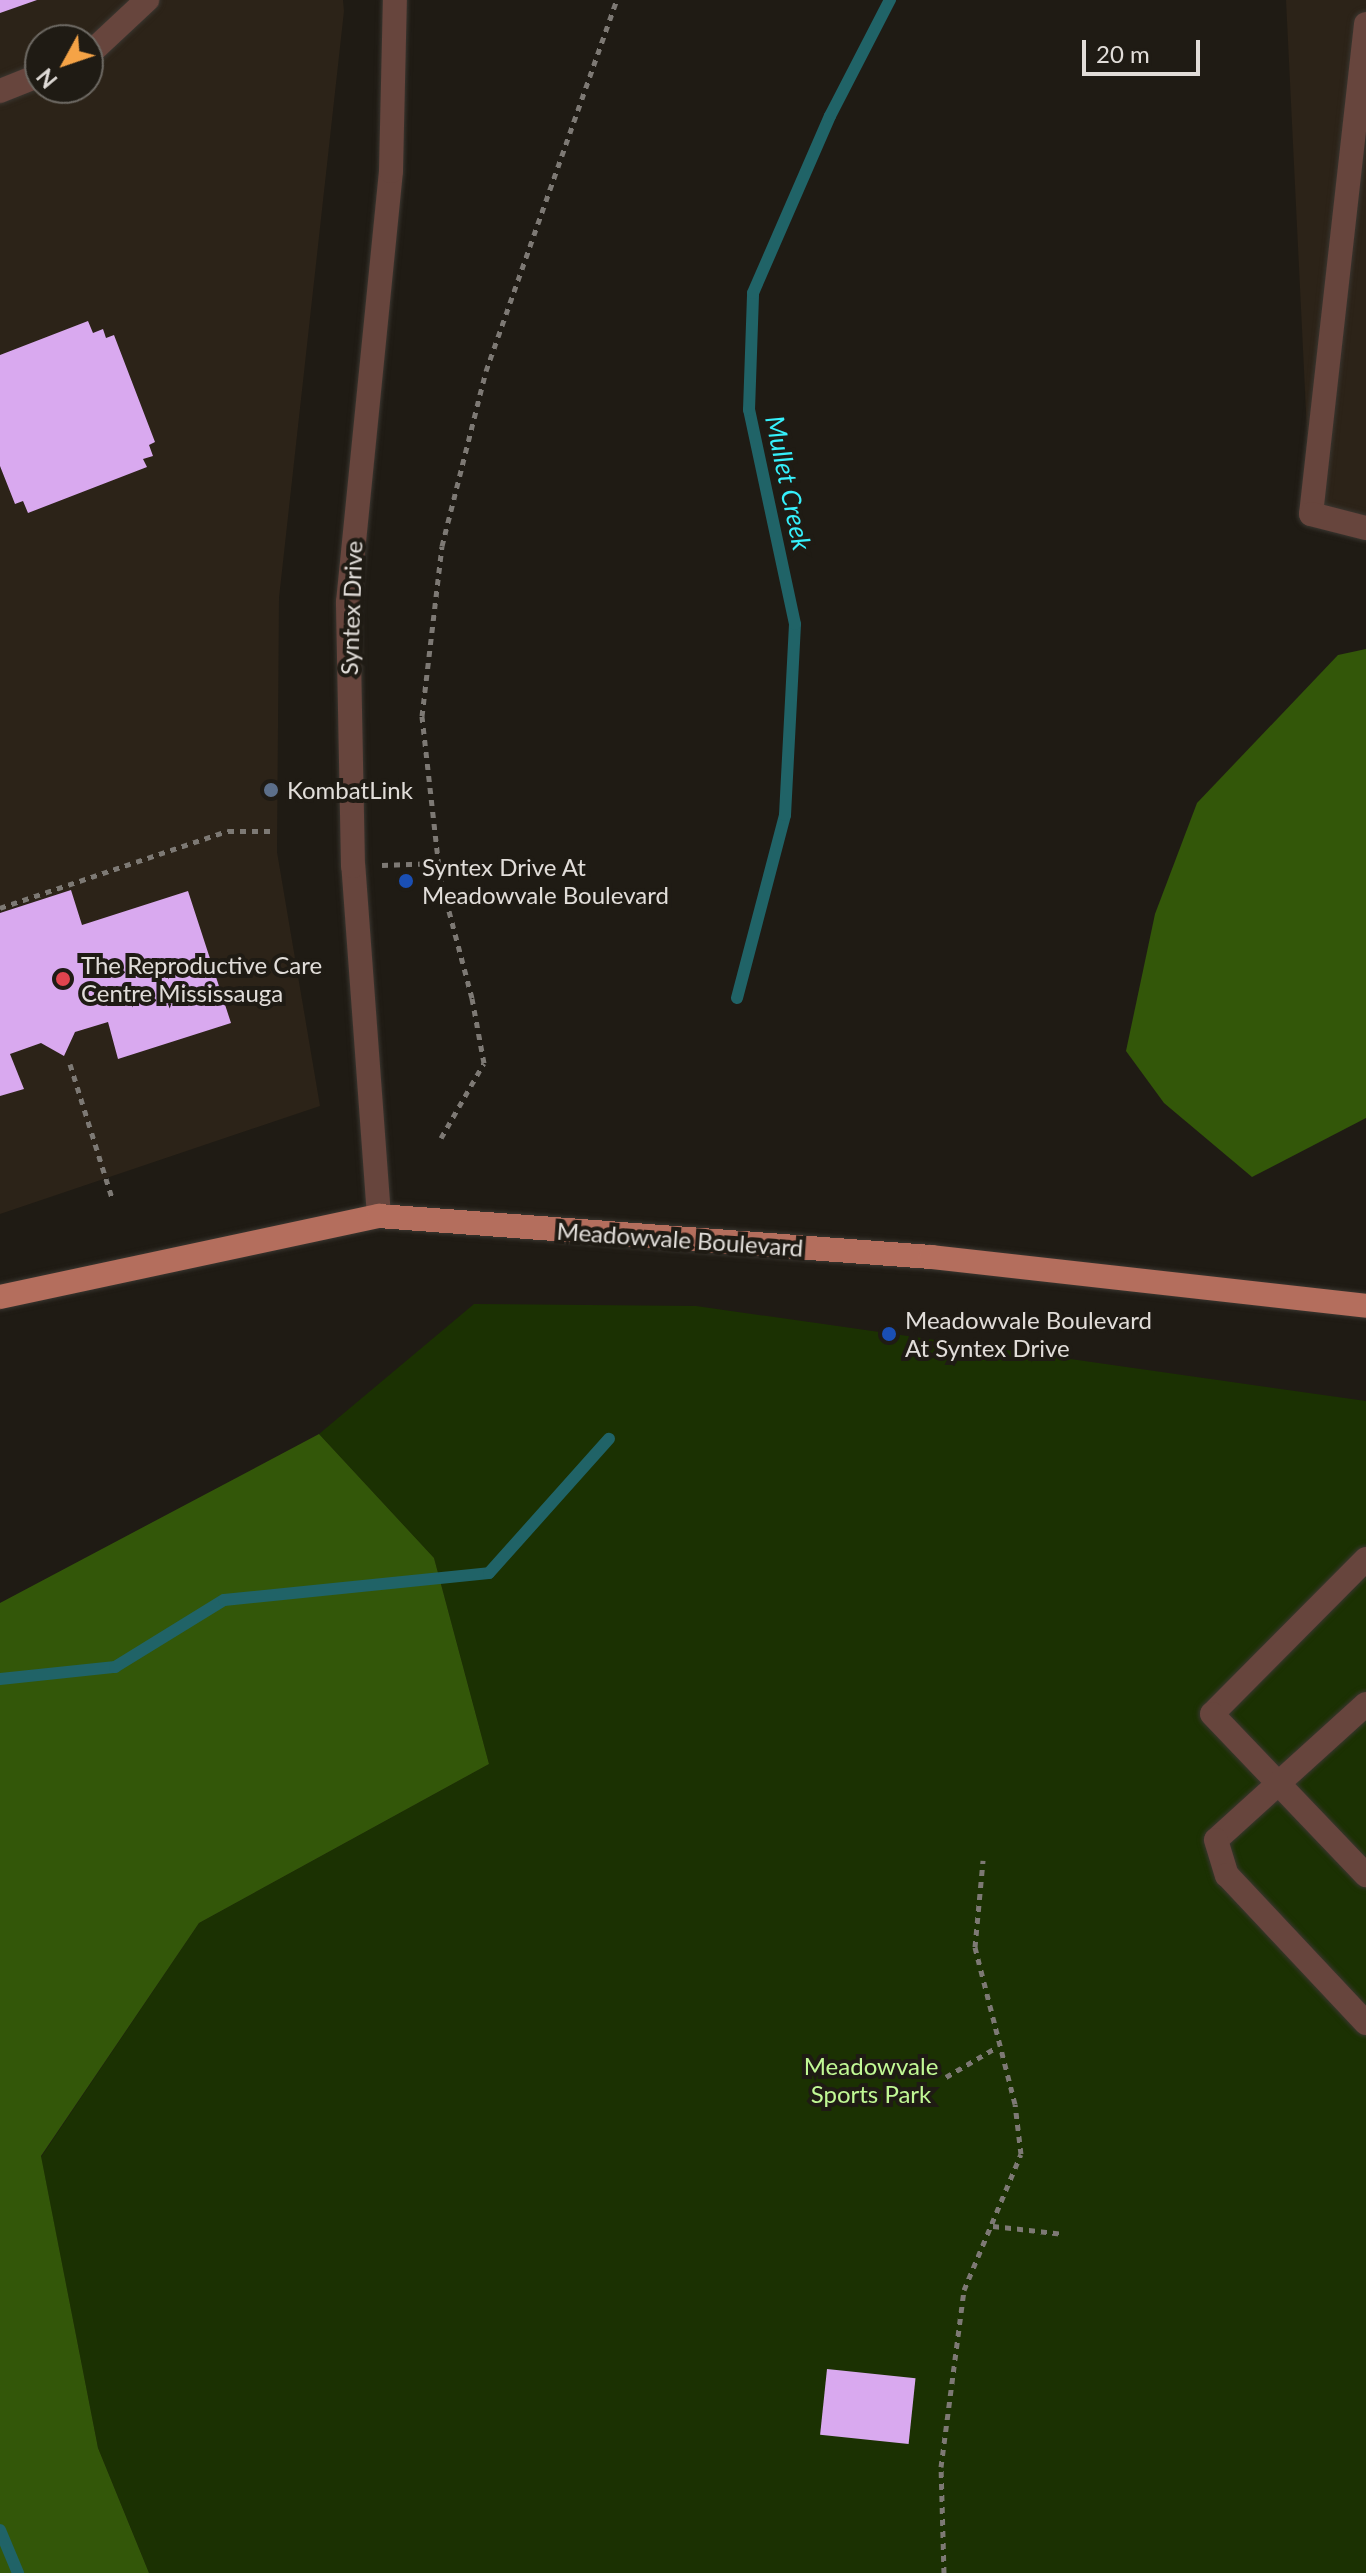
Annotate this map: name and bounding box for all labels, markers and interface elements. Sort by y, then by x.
north arrow [24,24,104,104]
scale bar [1086,24,1204,74]
text: 20 m [1096,39,1150,68]
text: N [31,63,63,94]
water label: Mullet Creek [758,413,818,553]
street label: Syntex Drive [334,540,368,676]
place label: KombatLink [287,776,413,804]
marker: KombatLink [262,781,280,799]
place label: Syntex Drive At Meadowvale Boulevard [422,853,669,909]
marker: Syntex Drive At Meadowvale Boulevard [397,872,415,890]
place label: The Reproductive Care Centre Mississauga [81,951,322,1007]
marker: The Reproductive Care Centre Mississauga [52,968,74,990]
street label: Meadowvale Boulevard [556,1216,804,1262]
place label: Meadowvale Boulevard At Syntex Drive [905,1306,1152,1362]
marker: Meadowvale Boulevard At Syntex Drive [880,1325,898,1343]
park label: Meadowvale Sports Park [804,2052,938,2108]

